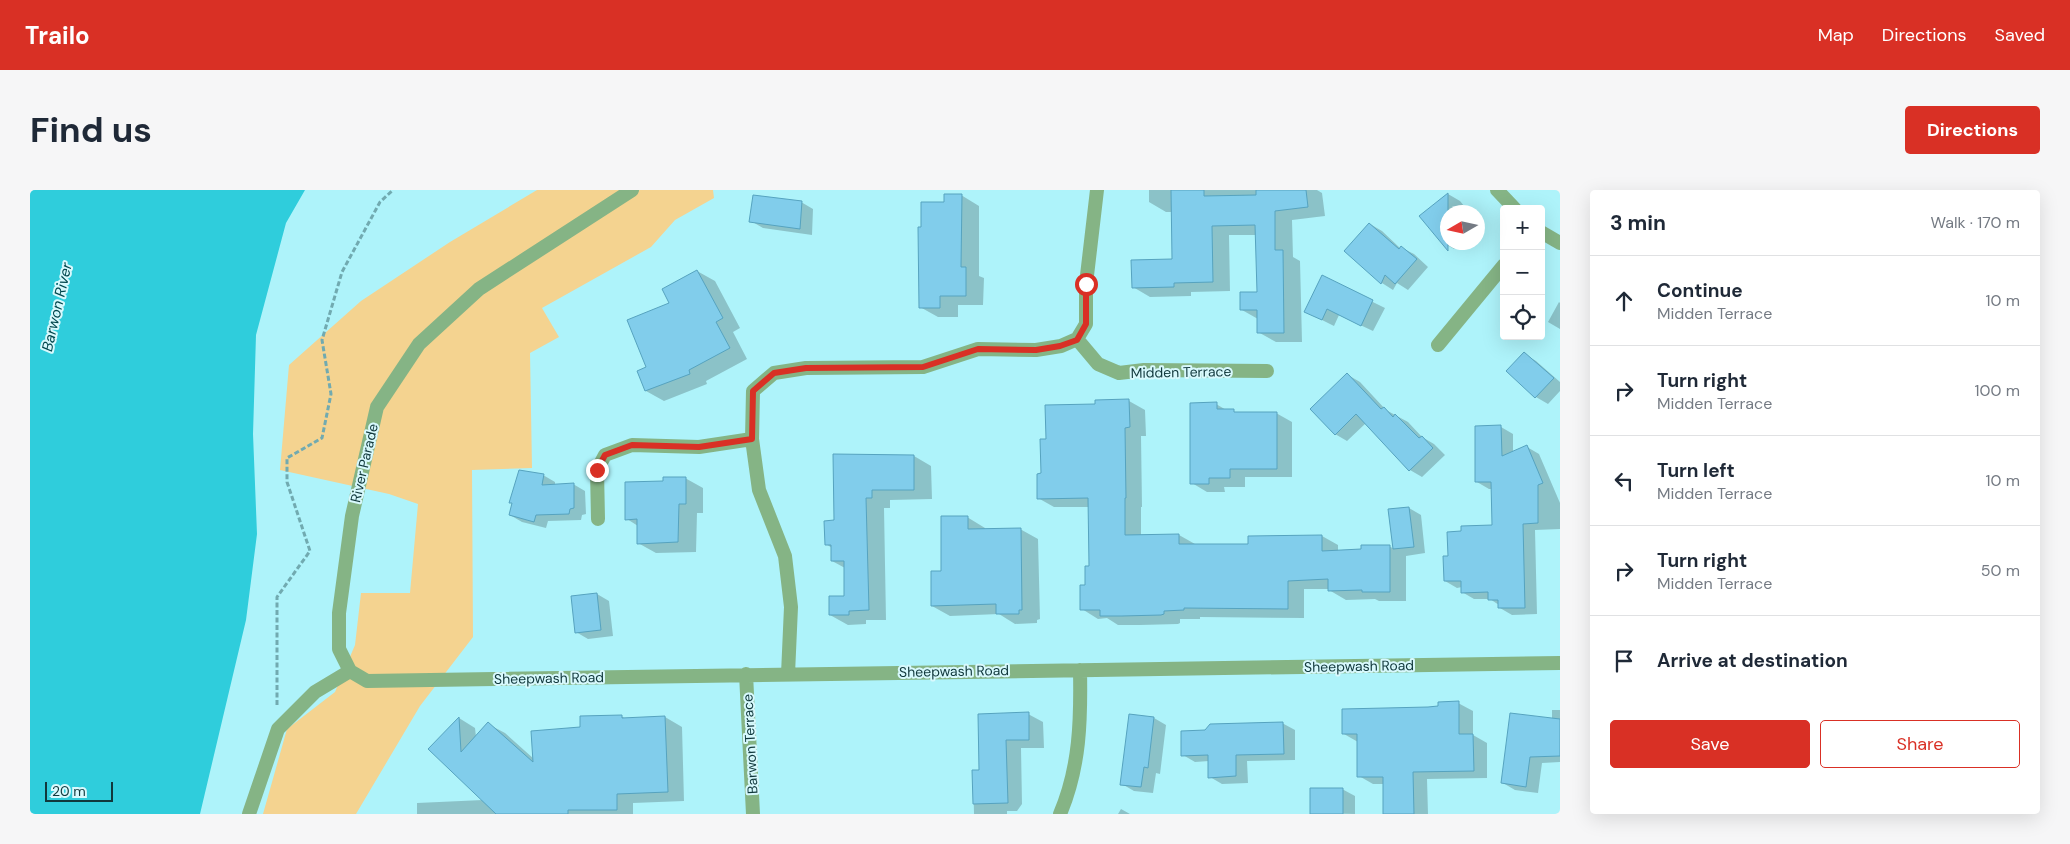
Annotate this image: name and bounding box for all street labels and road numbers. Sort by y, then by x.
street label: Midden Terrace [1130,362,1232,382]
street label: River Parade [346,422,382,504]
street label: Sheepwash Road [1304,656,1414,676]
street label: Sheepwash Road [899,661,1009,681]
street label: Sheepwash Road [494,668,604,688]
street label: Barwon Terrace [738,693,762,795]

